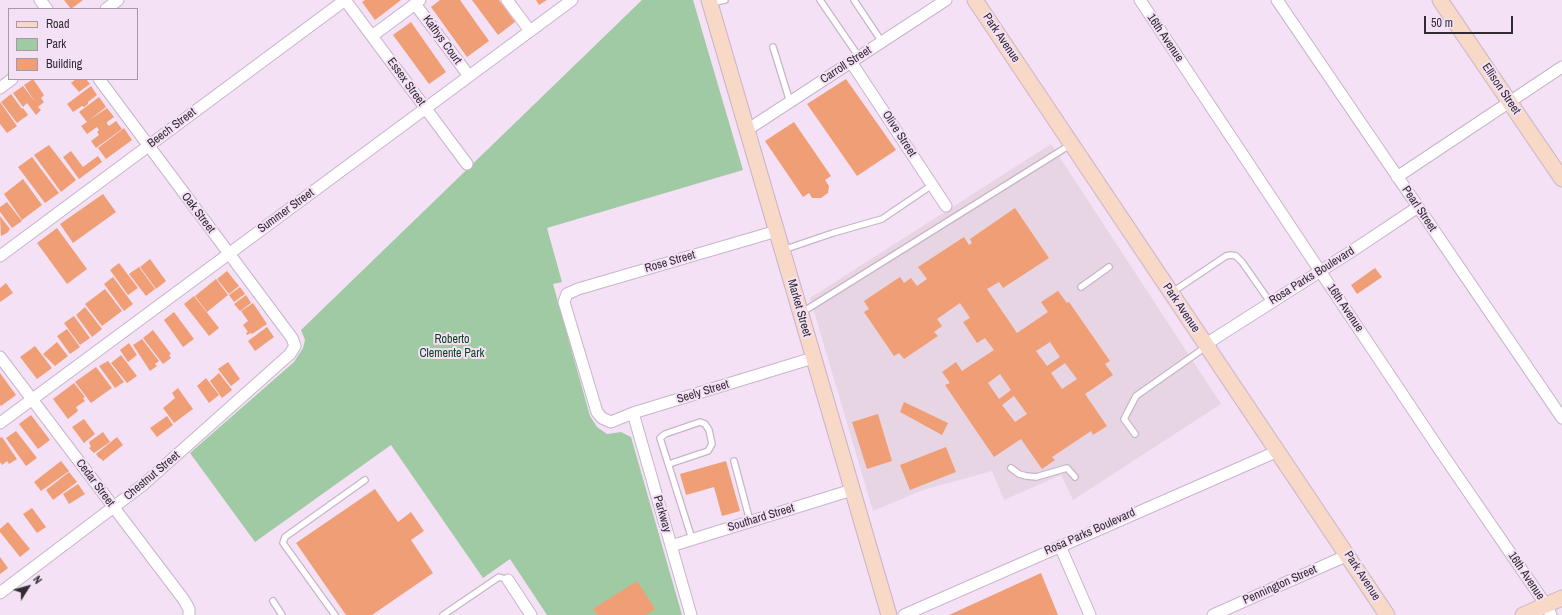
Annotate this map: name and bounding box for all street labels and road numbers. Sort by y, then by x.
street label: Park Avenue [979,11,1023,65]
street label: 16th Avenue [1144,11,1186,65]
street label: Kathys Court [419,13,465,67]
street label: Carroll Street [818,43,874,87]
street label: Essex Street [384,55,428,109]
street label: Ellison Street [1479,61,1523,117]
street label: Beech Street [145,105,199,151]
street label: Olive Street [879,108,919,160]
street label: Pearl Street [1399,183,1439,235]
street label: Summer Street [255,186,317,236]
street label: Oak Street [178,190,218,236]
street label: Rosa Parks Boulevard [1267,244,1357,308]
street label: Rose Street [643,248,697,276]
street label: Market Street [784,278,814,338]
street label: Park Avenue [1159,281,1203,335]
street label: 16th Avenue [1324,281,1366,335]
street label: Seely Street [675,377,731,407]
street label: Chestnut Street [121,449,183,503]
street label: Cedar Street [72,456,118,510]
street label: Parkway [650,494,674,534]
street label: Southard Street [726,501,796,535]
street label: Rosa Parks Boulevard [1042,506,1138,558]
street label: Park Avenue [1341,549,1383,603]
street label: 16th Avenue [1505,549,1547,603]
street label: Pennington Street [1241,562,1319,608]

